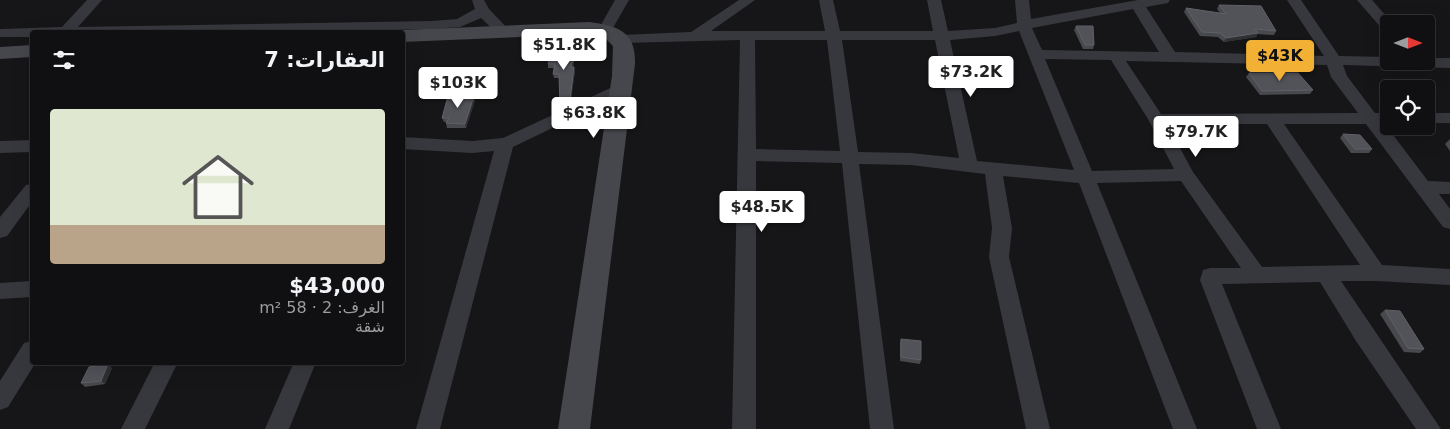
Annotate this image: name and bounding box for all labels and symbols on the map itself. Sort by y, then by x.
north arrow [1380,15,1435,70]
pin: $51.8K [523,28,605,71]
pin: $43K [1250,39,1310,82]
pin: $73.2K [930,56,1012,98]
pin: $103K [423,66,493,109]
pin: $63.8K [553,96,635,139]
pin: $79.7K [1155,116,1237,158]
pin: $48.5K [721,190,803,233]

